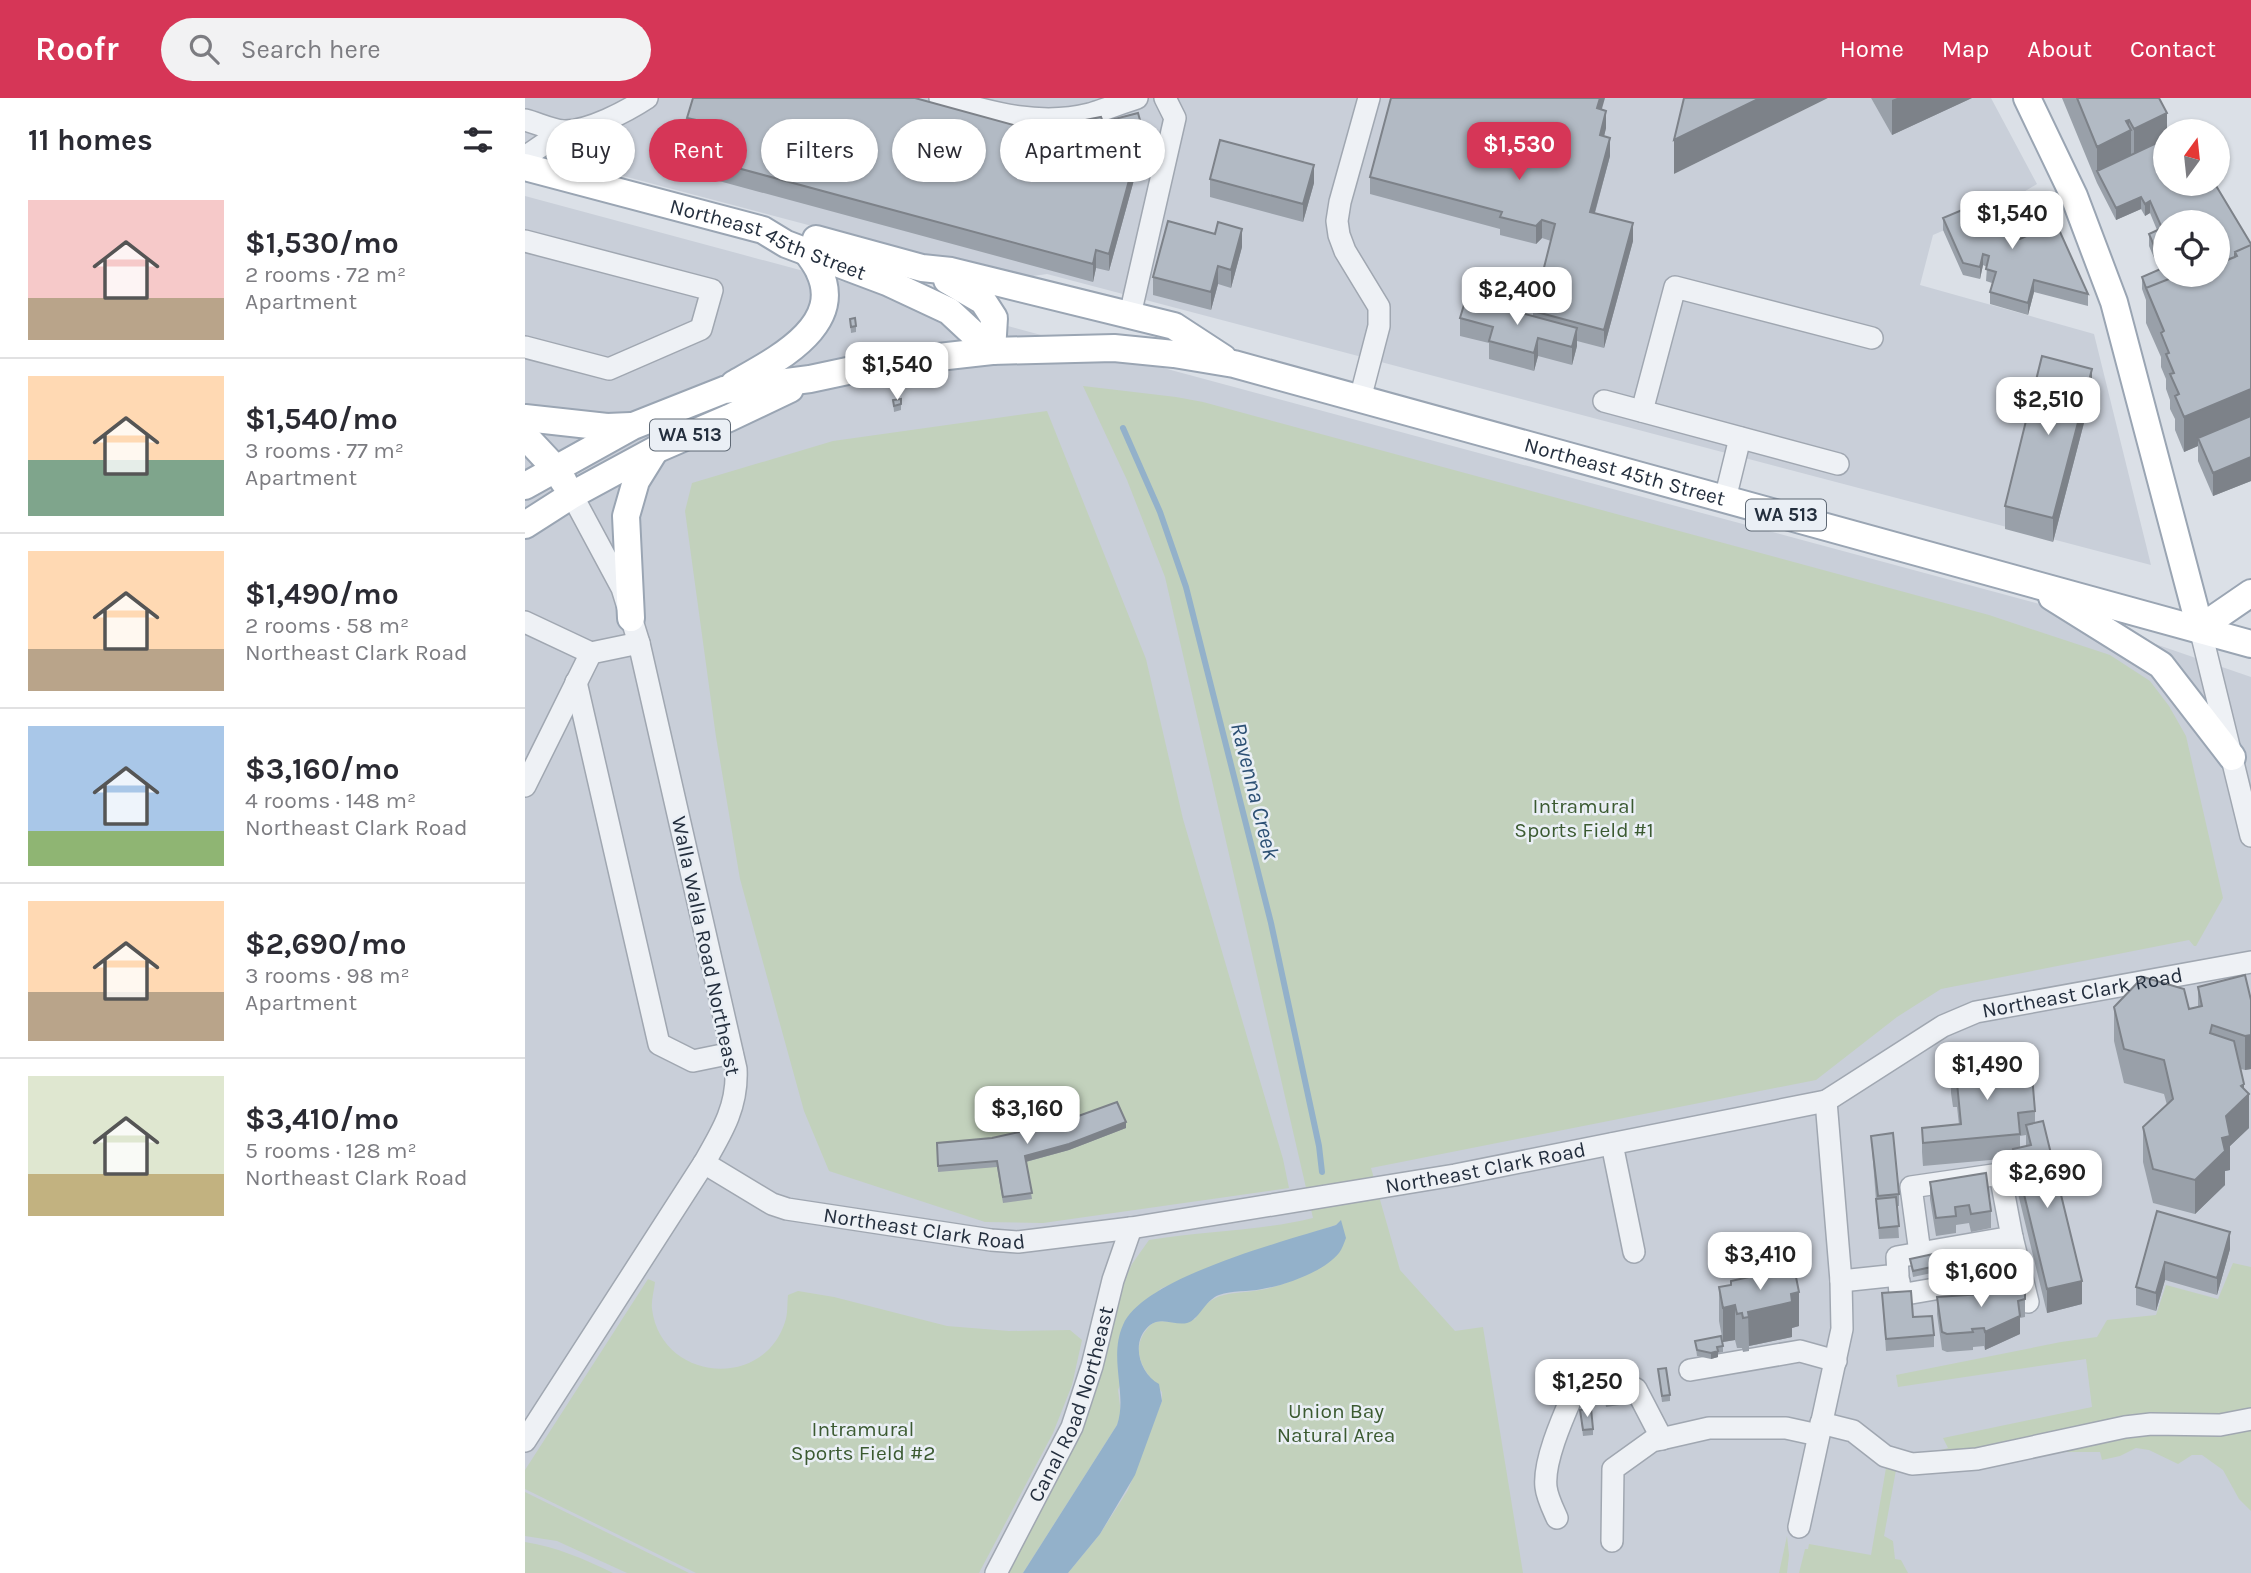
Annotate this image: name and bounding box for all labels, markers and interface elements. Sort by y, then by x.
search box [161,18,651,81]
text: Roofr [35,30,119,68]
icon: search [185,30,223,68]
text: Search here [241,34,381,65]
text: Home [1840,35,1904,63]
text: Map [1942,35,1989,63]
text: About [2027,35,2092,63]
text: Contact [2130,35,2216,63]
chip: Buy [546,119,635,182]
chip: Rent [649,119,747,182]
chip: Filters [761,119,878,182]
chip: New [892,119,986,182]
chip: Apartment [1000,119,1165,182]
north arrow [2153,119,2229,196]
map controls [2153,119,2230,287]
icon: filters [459,121,497,159]
text: 11 homes [28,122,153,158]
pin: $1,530 [1462,122,1576,182]
text: $1,530 [1483,131,1555,158]
pin: $1,540 [1955,192,2069,251]
street label: Northeast 45th Street [667,194,869,285]
text: $1,540 [1976,200,2048,227]
button: locate [2153,210,2230,287]
text: $1,530/mo [245,225,399,261]
icon: home [84,228,168,312]
text: 2 rooms · 72 m² [245,261,406,288]
pin: $2,400 [1460,268,1574,327]
text: $2,400 [1478,276,1556,303]
text: Apartment [245,288,357,315]
pin: $1,540 [840,342,954,402]
text: $1,540 [861,351,933,378]
pin: $2,510 [1991,378,2105,437]
text: $2,510 [2012,386,2084,413]
text: $1,540/mo [245,401,398,437]
icon: home [84,404,168,488]
road number: WA 513 [650,420,730,450]
street label: Northeast 45th Street [1522,433,1728,511]
text: 3 rooms · 77 m² [245,437,404,464]
text: Apartment [245,464,357,491]
road number: WA 513 [1746,500,1826,530]
text: $1,490/mo [245,576,399,612]
icon: home [84,579,168,663]
text: 2 rooms · 58 m² [245,612,409,639]
text: Northeast Clark Road [245,639,468,666]
water label: Ravenna Creek [1225,720,1285,863]
text: $3,160/mo [245,751,399,787]
icon: home [84,754,168,838]
text: 4 rooms · 148 m² [245,787,416,814]
park label: Intramural Sports Field #1 [1514,794,1654,842]
text: Northeast Clark Road [245,814,468,841]
street label: Walla Walla Road Northeast [667,814,745,1078]
text: $2,690/mo [245,926,407,962]
icon: home [84,929,168,1013]
text: 3 rooms · 98 m² [245,962,410,989]
street label: Northeast Clark Road [1980,963,2185,1023]
text: Apartment [245,989,357,1016]
pin: $1,490 [1930,1042,2044,1102]
text: $1,490 [1951,1051,2023,1078]
pin: $3,160 [970,1086,1084,1146]
text: $3,160 [991,1095,1063,1122]
text: $3,410/mo [245,1101,399,1137]
icon: home [84,1104,168,1188]
text: 5 rooms · 128 m² [245,1137,417,1164]
street label: Northeast Clark Road [1383,1137,1588,1198]
pin: $2,690 [1990,1150,2104,1210]
text: $2,690 [2008,1159,2086,1186]
text: Northeast Clark Road [245,1164,468,1191]
street label: Northeast Clark Road [822,1203,1027,1255]
pin: $3,410 [1703,1232,1817,1292]
text: $3,410 [1724,1241,1796,1268]
pin: $1,600 [1924,1250,2038,1309]
text: $1,600 [1945,1258,2017,1285]
street label: Canal Road Northeast [1023,1303,1118,1506]
pin: $1,250 [1530,1360,1644,1419]
text: $1,250 [1551,1368,1623,1395]
park label: Union Bay Natural Area [1277,1399,1395,1447]
park label: Intramural Sports Field #2 [791,1417,935,1465]

